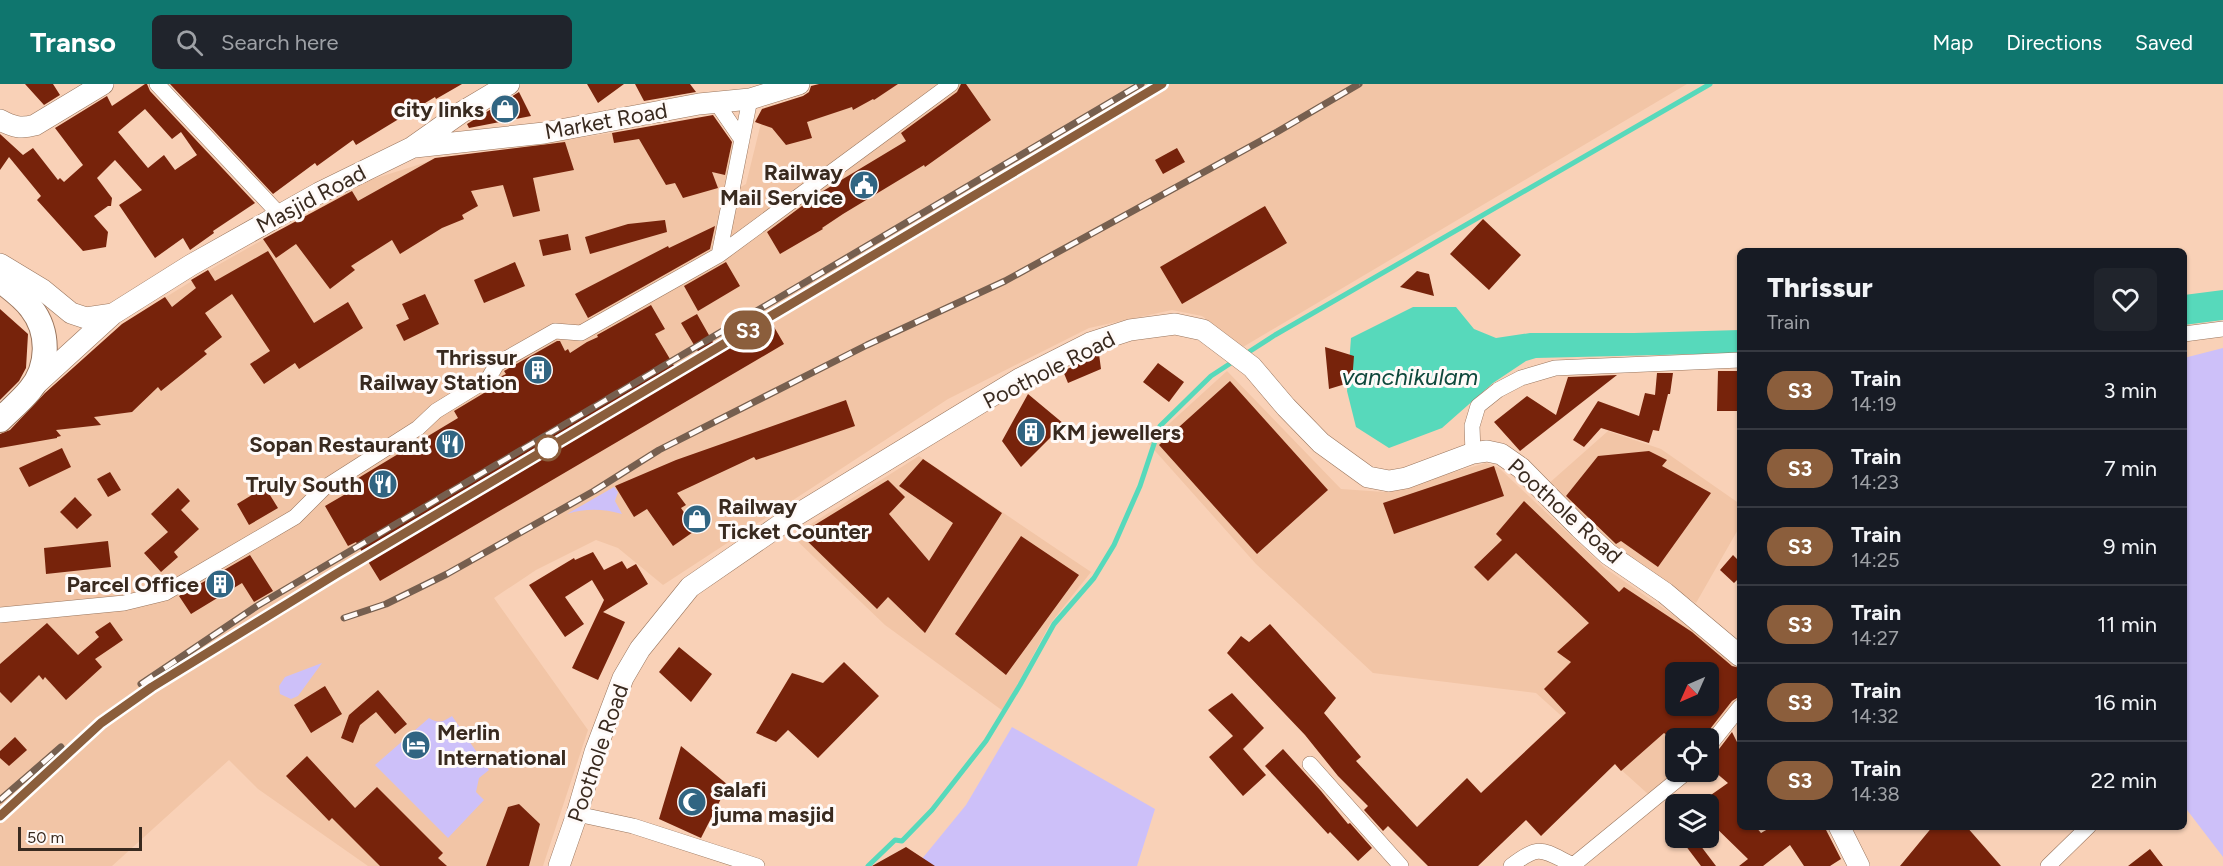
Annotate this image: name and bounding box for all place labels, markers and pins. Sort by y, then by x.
shop icon: city links [489,93,521,125]
place label: city links [394,96,484,123]
place label: Railway Mail Service [720,159,843,211]
public building icon: Railway Mail Service [848,169,880,201]
place label: Thrissur Railway Station [359,344,518,396]
building icon: Thrissur Railway Station [522,354,554,386]
building icon: KM jewellers [1015,416,1047,448]
place label: KM jewellers [1052,419,1181,446]
restaurant icon: Sopan Restaurant [434,428,466,460]
place label: Sopan Restaurant [249,431,429,458]
unlabelled marker [535,435,561,461]
restaurant icon: Truly South [367,468,399,500]
place label: Truly South [246,471,362,498]
place label: Railway Ticket Counter [718,493,870,545]
shop icon: Railway Ticket Counter [681,503,713,535]
building icon: Parcel Office [204,568,236,600]
place label: Parcel Office [66,571,199,598]
place label: Merlin International [437,719,566,771]
hotel icon: Merlin International [400,729,432,761]
place label: salafi juma masjid [711,776,834,828]
mosque icon: salafi juma masjid [676,786,708,818]

